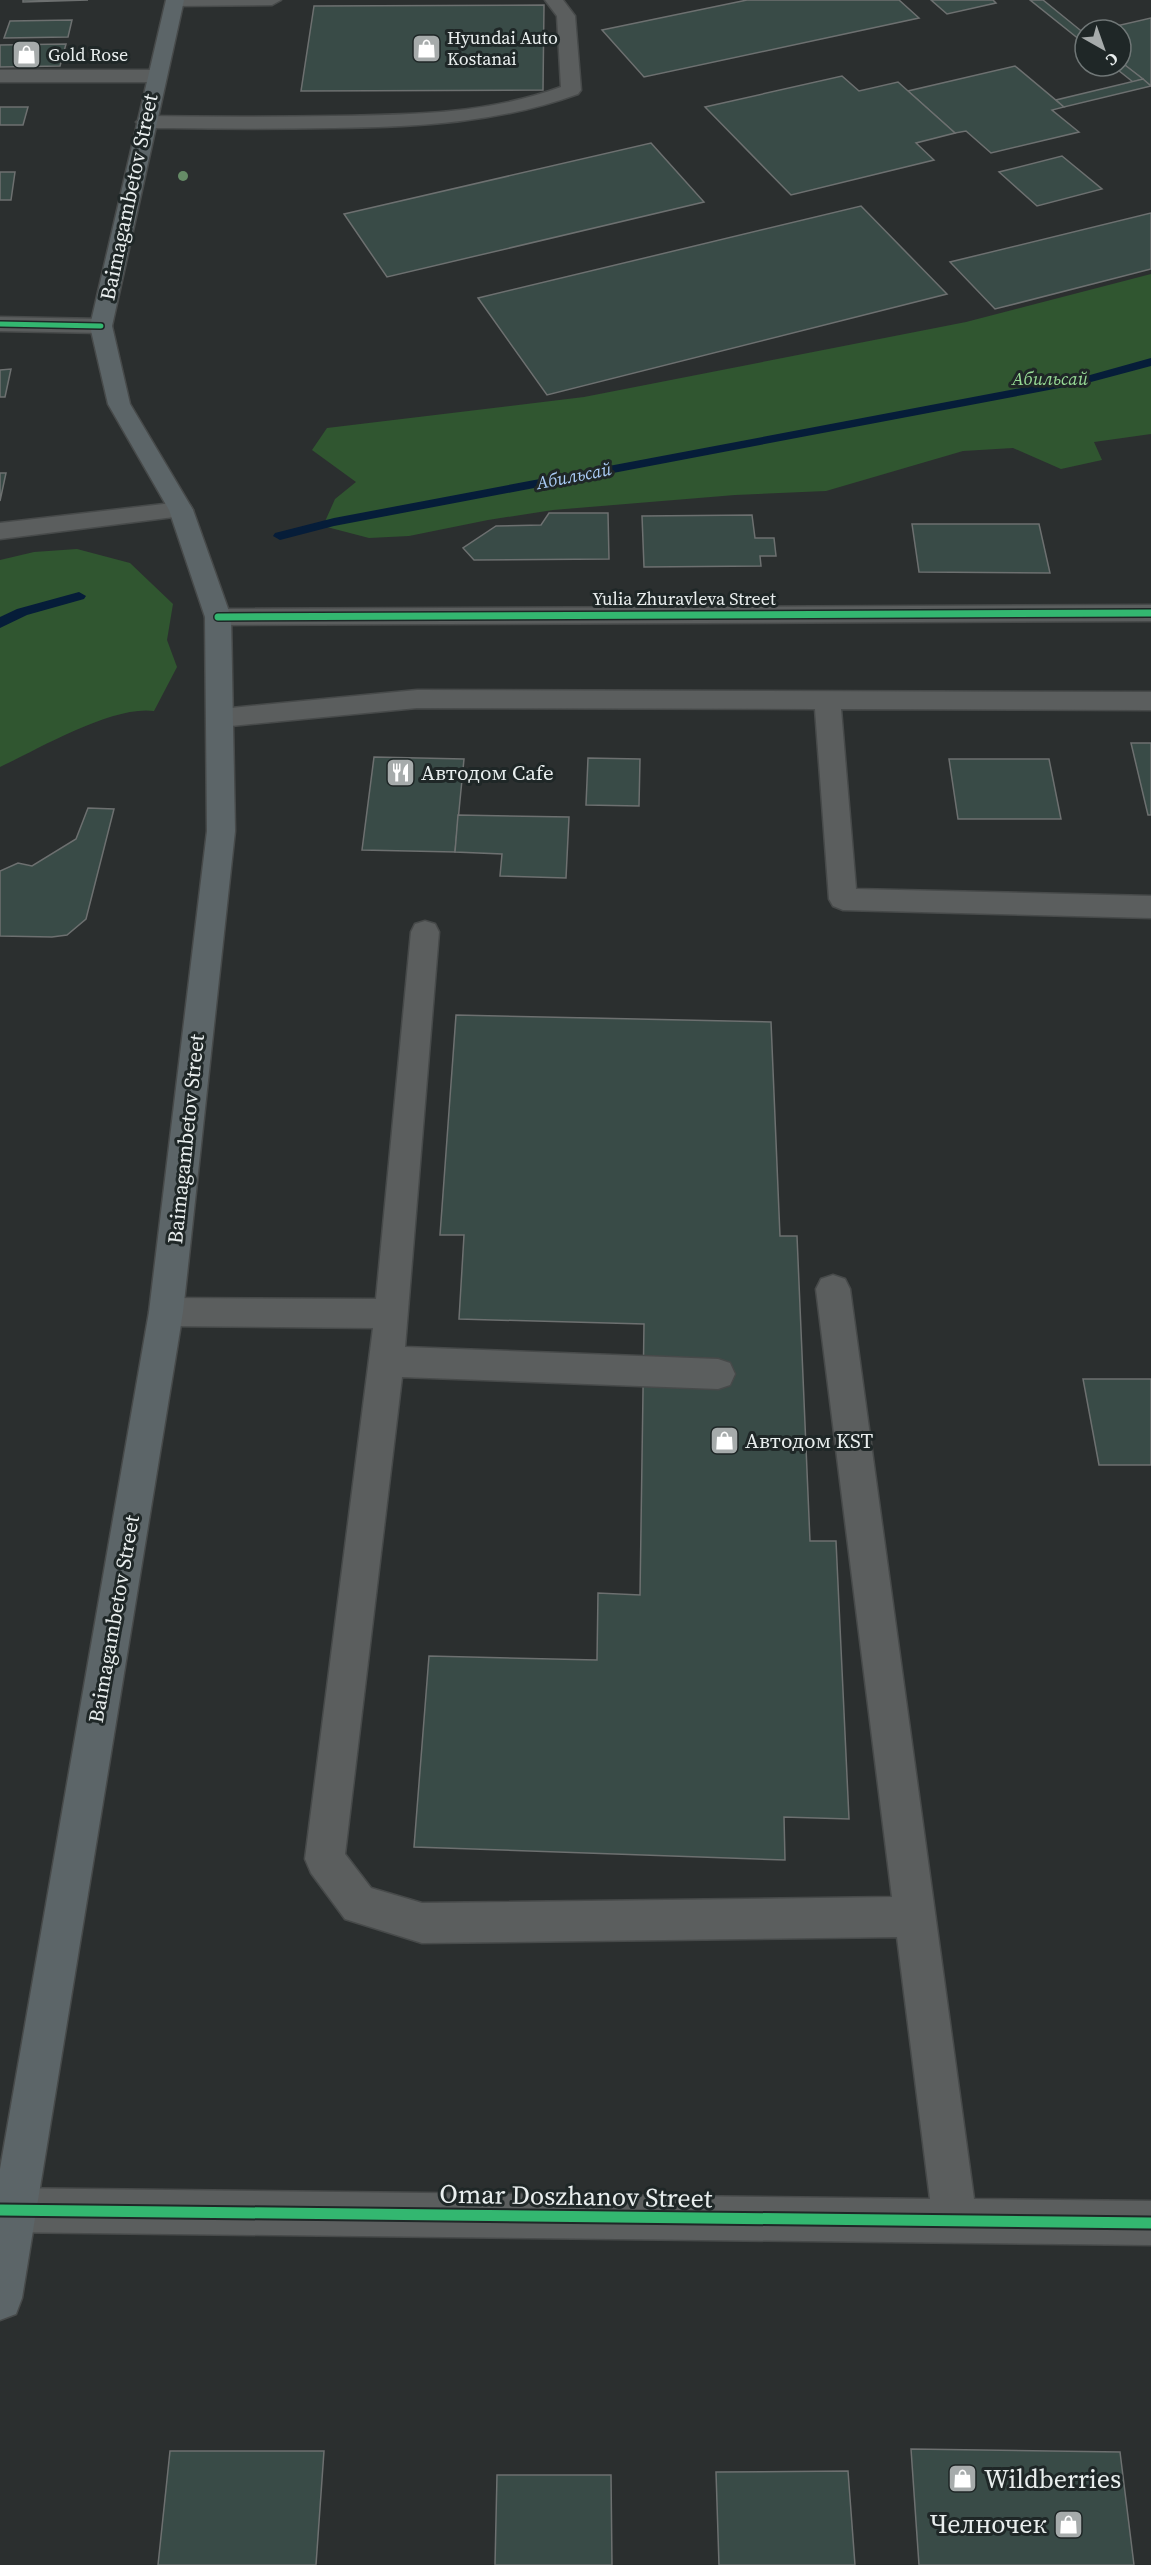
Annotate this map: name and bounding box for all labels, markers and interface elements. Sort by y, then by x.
north arrow [1073,18,1133,78]
place label: Hyundai Auto Kostanai [447,25,558,71]
shop icon: Hyundai Auto Kostanai [410,32,442,64]
shop icon: Gold Rose [11,39,43,71]
place label: Gold Rose [48,42,128,67]
text: С [1102,48,1124,71]
street label: Baimagambetov Street [92,91,165,303]
park label: Абильсай [1011,366,1089,391]
water label: Абильсай [533,456,614,495]
street label: Yulia Zhuravleva Street [592,586,776,611]
restaurant icon: Автодом Cafe [384,757,416,789]
place label: Автодом Cafe [421,758,554,787]
street label: Baimagambetov Street [160,1033,211,1245]
shop icon: Автодом KST [708,1425,740,1457]
place label: Автодом KST [745,1426,873,1455]
street label: Baimagambetov Street [81,1513,146,1725]
street label: Omar Doszhanov Street [439,2176,713,2216]
place label: Wildberries [984,2461,1121,2497]
shop icon: Wildberries [947,2463,979,2495]
place label: Челночек [930,2506,1048,2542]
shop icon: Челночек [1052,2508,1084,2540]

